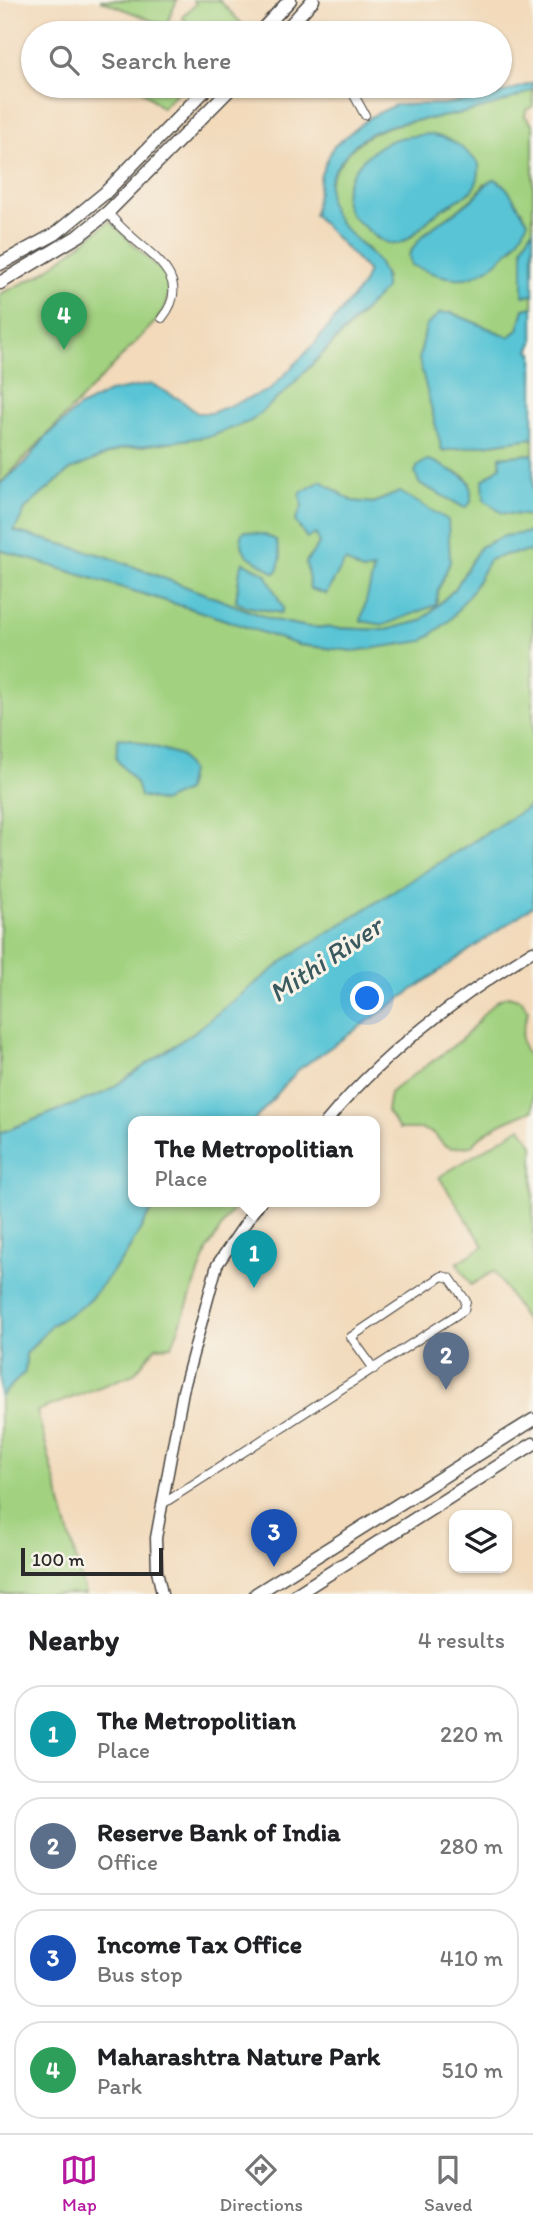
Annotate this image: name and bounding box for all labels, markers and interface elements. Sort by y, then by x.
search box [21,21,512,98]
icon: search [45,41,83,79]
text: Search here [101,44,231,76]
pin: 4 [41,292,87,350]
water label: Mithi River [262,907,391,1009]
your location [350,981,384,1015]
popup [128,1116,380,1207]
text: The Metropolitian [154,1132,354,1164]
text: Place [154,1164,207,1192]
pin: 1 [231,1230,277,1288]
pin: 2 [423,1332,469,1390]
pin: 3 [251,1509,297,1567]
map controls [449,1510,512,1573]
button: layers [449,1510,512,1573]
scale bar [21,1545,163,1577]
text: 100 m [32,1548,84,1571]
text: Nearby [28,1621,119,1658]
text: 4 results [418,1626,505,1654]
text: The Metropolitian [97,1704,296,1736]
text: 1 [48,1720,58,1748]
text: 220 m [440,1720,503,1748]
text: Place [97,1736,150,1764]
text: Reserve Bank of India [97,1816,341,1848]
text: 2 [47,1832,59,1860]
text: 280 m [440,1832,503,1860]
text: Office [97,1848,158,1876]
text: Income Tax Office [97,1928,302,1960]
text: 3 [47,1944,59,1972]
text: 410 m [440,1944,503,1972]
text: Bus stop [97,1960,183,1988]
text: Maharashtra Nature Park [97,2040,380,2072]
text: 4 [46,2056,60,2084]
text: 510 m [442,2056,503,2084]
text: Park [97,2072,142,2100]
tab: Map [60,2151,98,2216]
tab: Directions [219,2151,303,2216]
tab: Saved [424,2151,472,2216]

